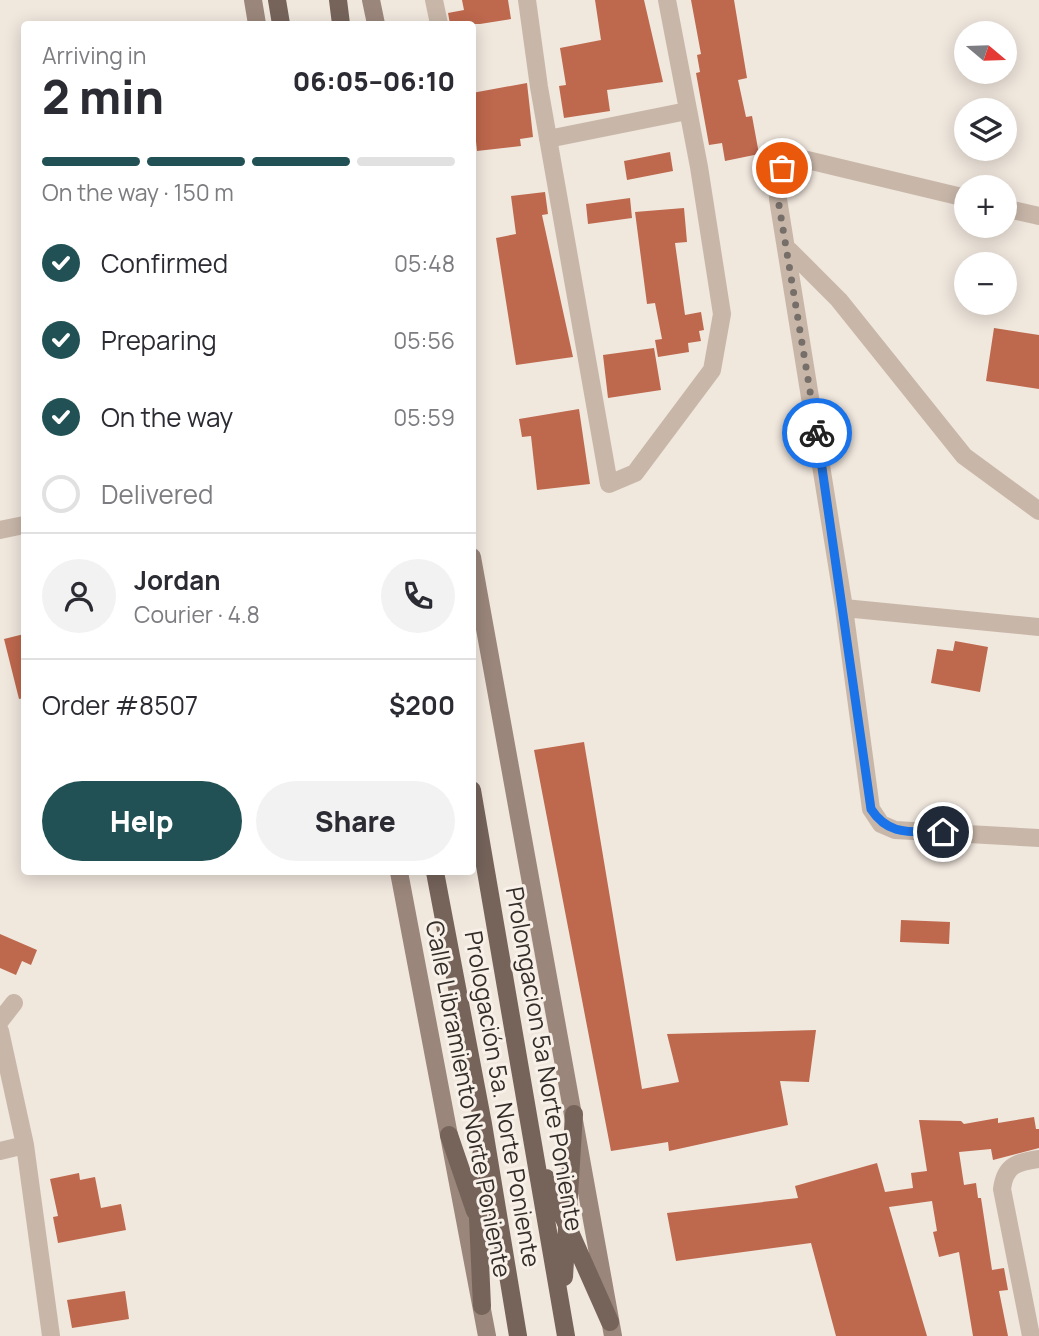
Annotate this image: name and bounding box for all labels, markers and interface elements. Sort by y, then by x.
north arrow [954,21,1017,84]
map controls [954,21,1017,315]
text: Arriving in [42,39,147,71]
text: 06:05–06:10 [293,63,455,99]
text: 2 min [42,65,164,128]
button: layers [954,98,1017,161]
pin [752,138,812,198]
icon: bag [763,149,801,187]
button: + [954,175,1017,238]
text: On the way · 150 m [42,176,234,208]
icon: check [42,244,80,282]
text: Confirmed [101,245,228,281]
text: 05:48 [394,247,455,279]
button: − [954,252,1017,315]
icon: check [42,321,80,359]
text: Preparing [101,322,217,358]
text: 05:56 [393,324,455,356]
icon: check [42,398,80,436]
courier [782,398,852,468]
text: On the way [101,399,233,435]
text: 05:59 [393,401,455,433]
icon: bike [798,414,836,452]
text: Delivered [101,476,213,512]
button: person [42,559,116,633]
button: phone [381,559,455,633]
text: Jordan [134,562,220,598]
text: Courier · 4.8 [134,598,260,630]
text: Order #8507 [42,687,198,723]
text: $200 [389,687,455,723]
button: Help [42,781,242,861]
button: Share [256,781,455,861]
pin [913,802,973,862]
icon: home [924,813,962,851]
street label: Prolongacion 5a Norte Poniente [499,884,592,1234]
street label: Calle Libramiento Norte Poniente [419,917,520,1280]
street label: Prologación 5a. Norte Poniente [458,928,549,1270]

